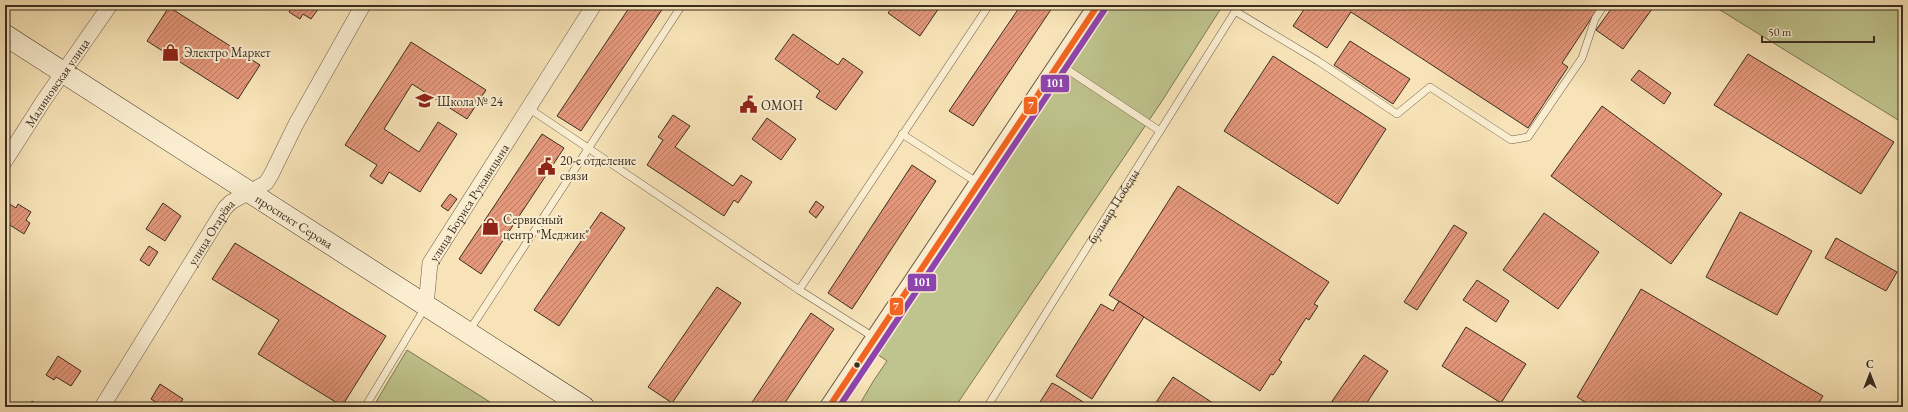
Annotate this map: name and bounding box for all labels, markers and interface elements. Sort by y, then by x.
scale bar [1762,18,1874,44]
text: 50 m [1768,24,1792,40]
street label: Малиновская улица [21,34,93,130]
shop icon: Электро Маркет [161,42,181,62]
place label: Электро Маркет [184,44,271,61]
line badge: 101 [1040,74,1070,93]
text: 101 [1046,76,1064,90]
school or university icon: Школа № 24 [414,91,434,111]
place label: Школа № 24 [437,93,504,110]
public building icon: ОМОН [738,95,758,115]
line badge: 7 [1023,96,1038,115]
place label: ОМОН [761,97,804,114]
text: 7 [1028,98,1034,112]
street label: улица Бориса Рукавицына [425,139,513,265]
place label: 20-е отделение связи [560,152,636,184]
public building icon: 20-е отделение связи [537,157,557,177]
street label: бульвар Победы [1083,166,1143,247]
street label: проспект Серова [252,190,337,253]
street label: улица Огарёва [183,195,238,268]
place label: Сервисный центр "Меджик" [503,211,589,243]
shop icon: Сервисный центр "Меджик" [480,216,500,236]
line badge: 101 [907,273,937,292]
text: 101 [913,275,931,289]
line badge: 7 [889,297,904,316]
text: 7 [893,299,899,313]
north arrow [1850,354,1890,394]
text: С [1866,357,1874,371]
unlabelled marker [852,360,862,370]

